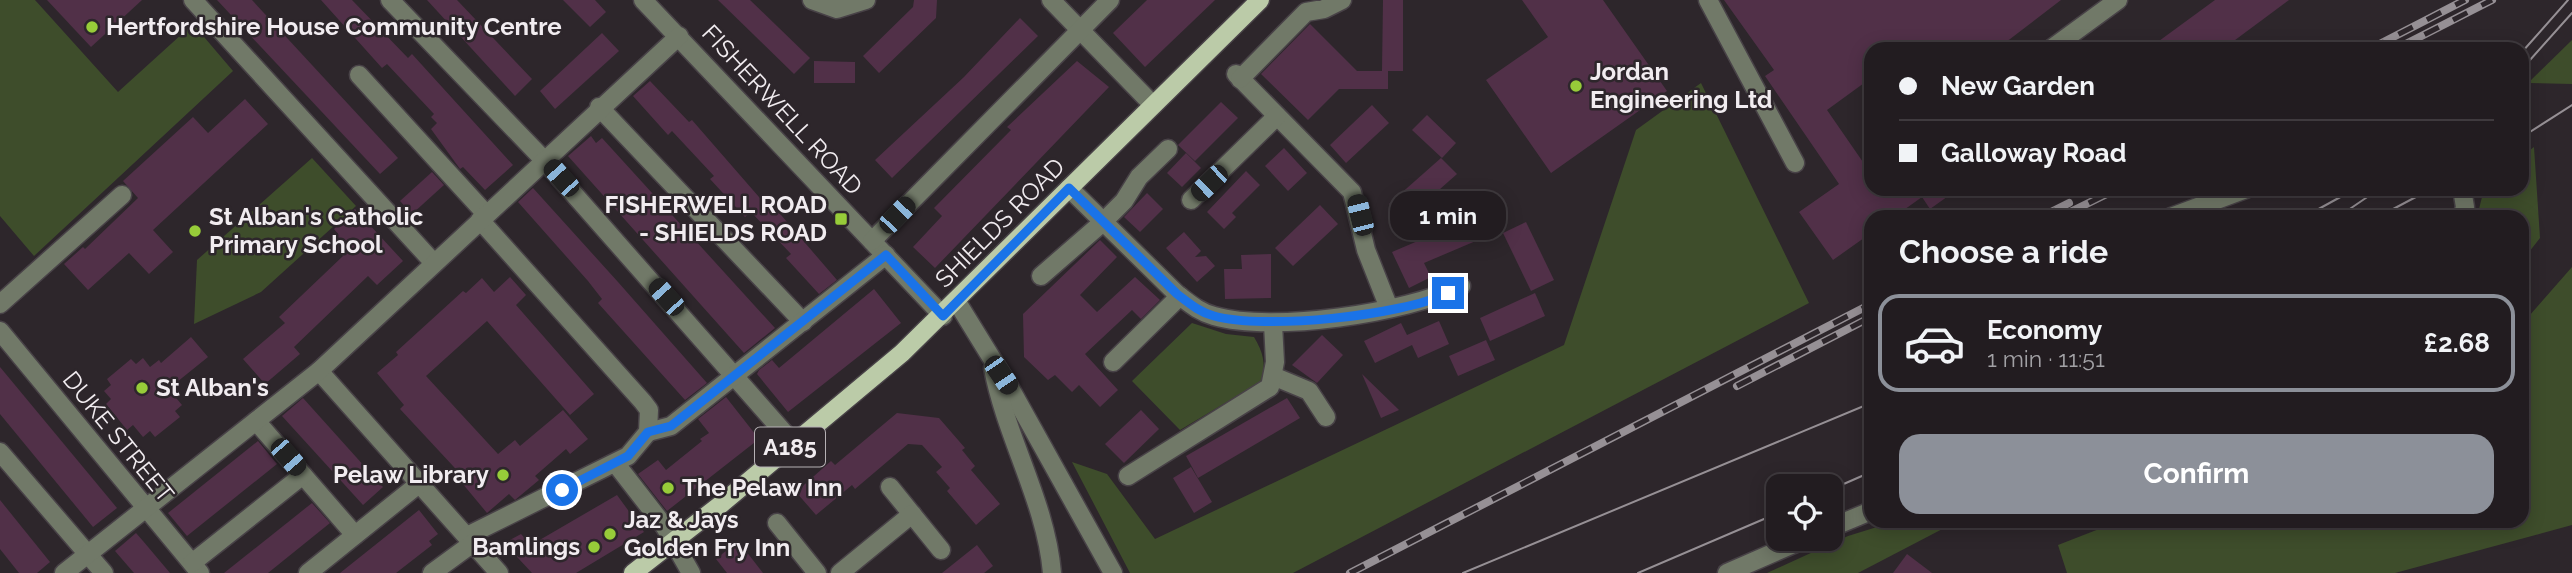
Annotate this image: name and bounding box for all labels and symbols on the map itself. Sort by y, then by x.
place label: Hertfordshire House Community Centre [106,12,562,41]
marker: Hertfordshire House Community Centre [84,19,100,35]
street label: FISHERWELL ROAD [696,19,869,201]
place label: Jordan Engineering Ltd [1590,57,1773,114]
marker: Jordan Engineering Ltd [1568,78,1584,94]
street label: SHIELDS ROAD [929,152,1070,293]
car [540,155,583,201]
car [1187,161,1232,205]
place label: FISHERWELL ROAD - SHIELDS ROAD [605,190,827,247]
callout: 1 min [1390,191,1506,240]
car [1345,192,1376,238]
car [875,193,920,237]
place label: St Alban's Catholic Primary School [209,202,424,259]
marker: FISHERWELL ROAD - SHIELDS ROAD [833,211,849,227]
marker: St Alban's Catholic Primary School [187,223,203,239]
car [645,274,688,320]
route end [1432,277,1464,309]
car [981,352,1022,398]
street label: DUKE STREET [57,365,180,508]
place label: St Alban's [156,373,269,402]
marker: St Alban's [134,380,150,396]
road number: A185 [755,428,825,466]
car [267,434,310,480]
place label: Pelaw Library [333,460,489,489]
marker: Pelaw Library [495,467,511,483]
place label: The Pelaw Inn [682,473,843,502]
route start [546,474,578,506]
marker: The Pelaw Inn [660,480,676,496]
place label: Jaz & Jays Golden Fry Inn [624,505,790,562]
marker: Jaz & Jays Golden Fry Inn [602,526,618,542]
place label: Bamlings [472,532,580,561]
marker: Bamlings [586,539,602,555]

